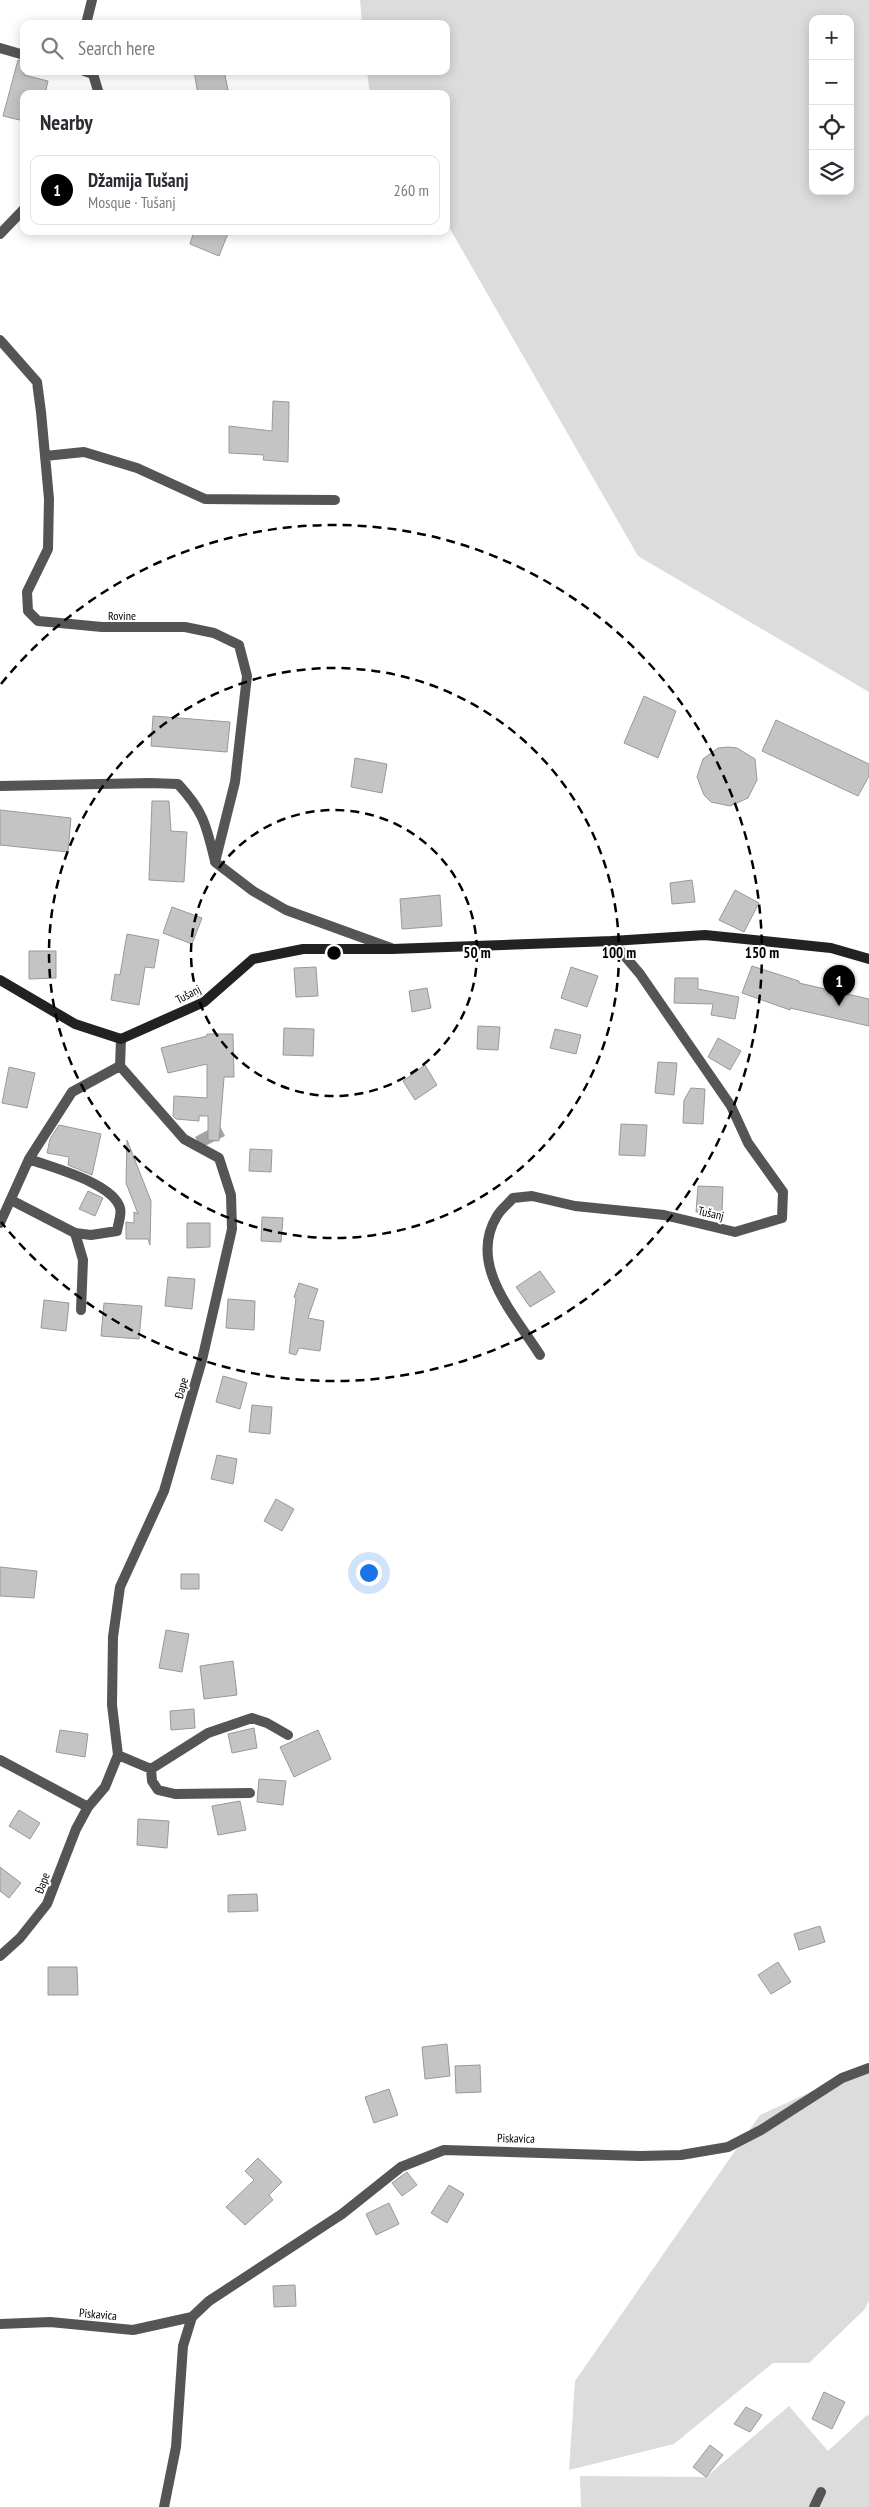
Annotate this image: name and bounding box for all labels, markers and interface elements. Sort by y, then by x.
map controls [809,15,854,195]
button: + [809,15,854,60]
search box [20,20,450,75]
icon: search [38,34,66,62]
text: Search here [78,36,155,60]
button: − [809,60,854,105]
button: locate [809,105,854,150]
text: Nearby [40,109,93,136]
button: layers [809,150,854,195]
text: Džamija Tušanj [88,168,188,192]
text: 1 [53,180,61,200]
text: 260 m [394,180,429,200]
text: Mosque · Tušanj [88,192,176,212]
street label: Rovine [108,608,136,623]
text: 50 m [463,943,491,962]
text: 100 m [602,943,636,962]
text: 150 m [745,943,779,962]
centre of rings [325,944,343,962]
pin: 1 [823,965,855,1006]
street label: Tušanj [173,981,203,1007]
street label: Tušanj [697,1203,725,1223]
street label: Đape [171,1376,191,1401]
your location [356,1560,382,1586]
street label: Đape [31,1870,53,1897]
street label: Piskavica [497,2130,535,2146]
street label: Piskavica [78,2305,118,2323]

